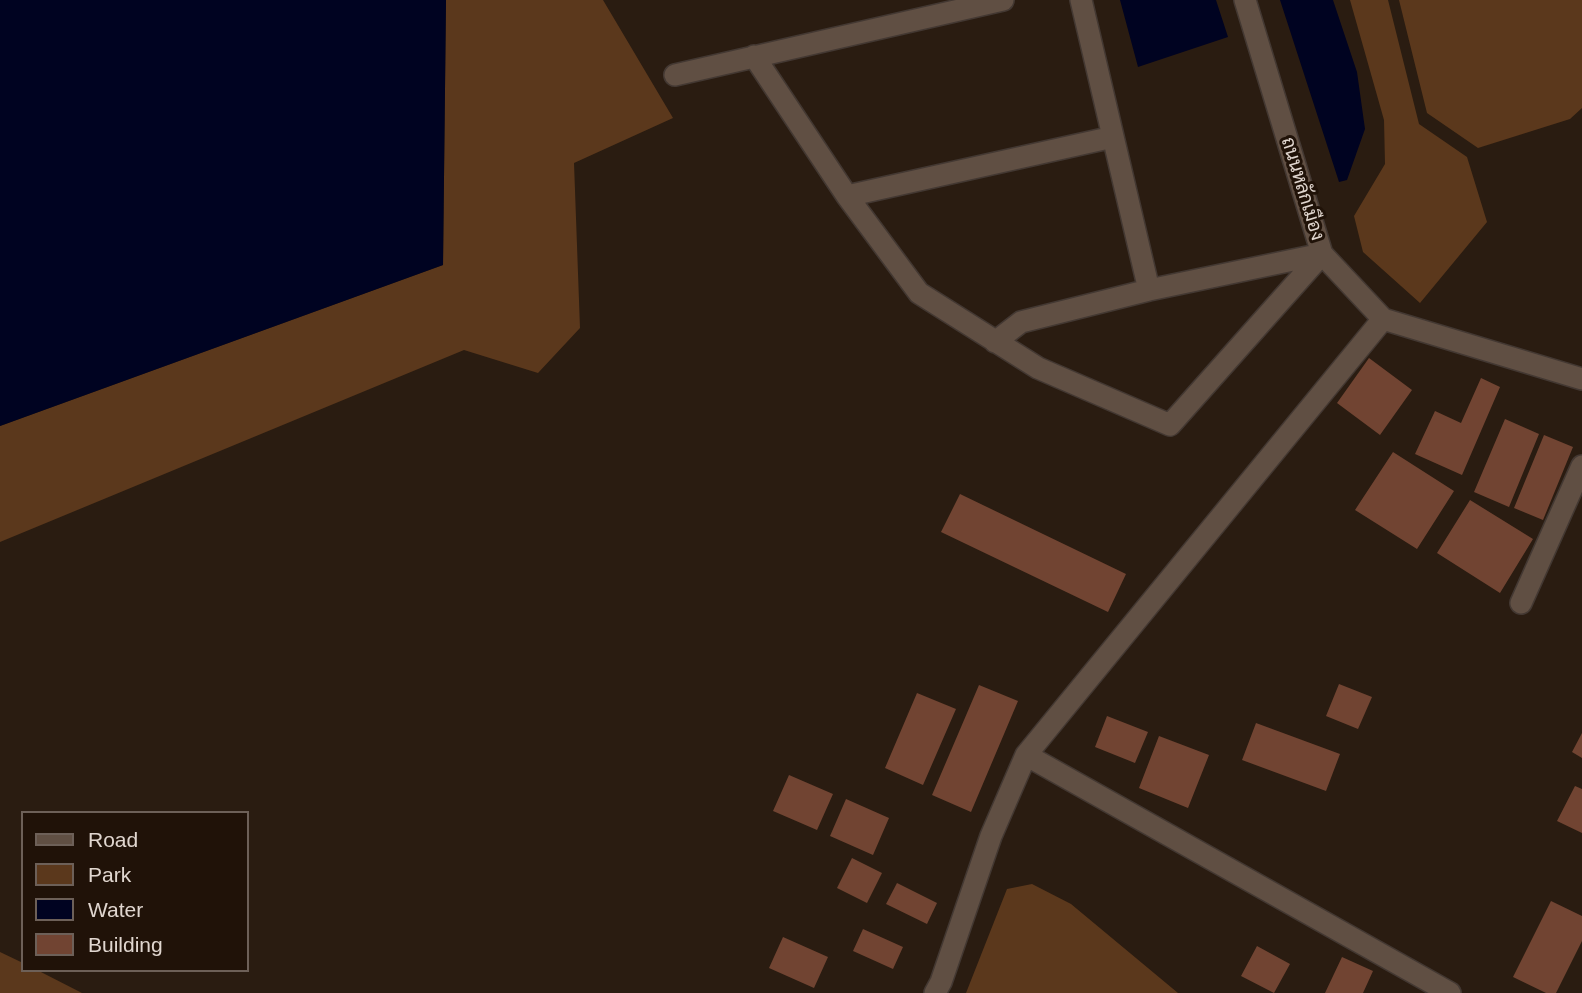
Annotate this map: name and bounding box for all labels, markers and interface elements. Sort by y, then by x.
street label: ถนนหลักเมือง [1276,135,1328,243]
legend [21,811,248,972]
text: Road [88,828,138,851]
text: Park [88,863,131,886]
text: Water [88,898,143,921]
text: Building [88,933,163,956]

